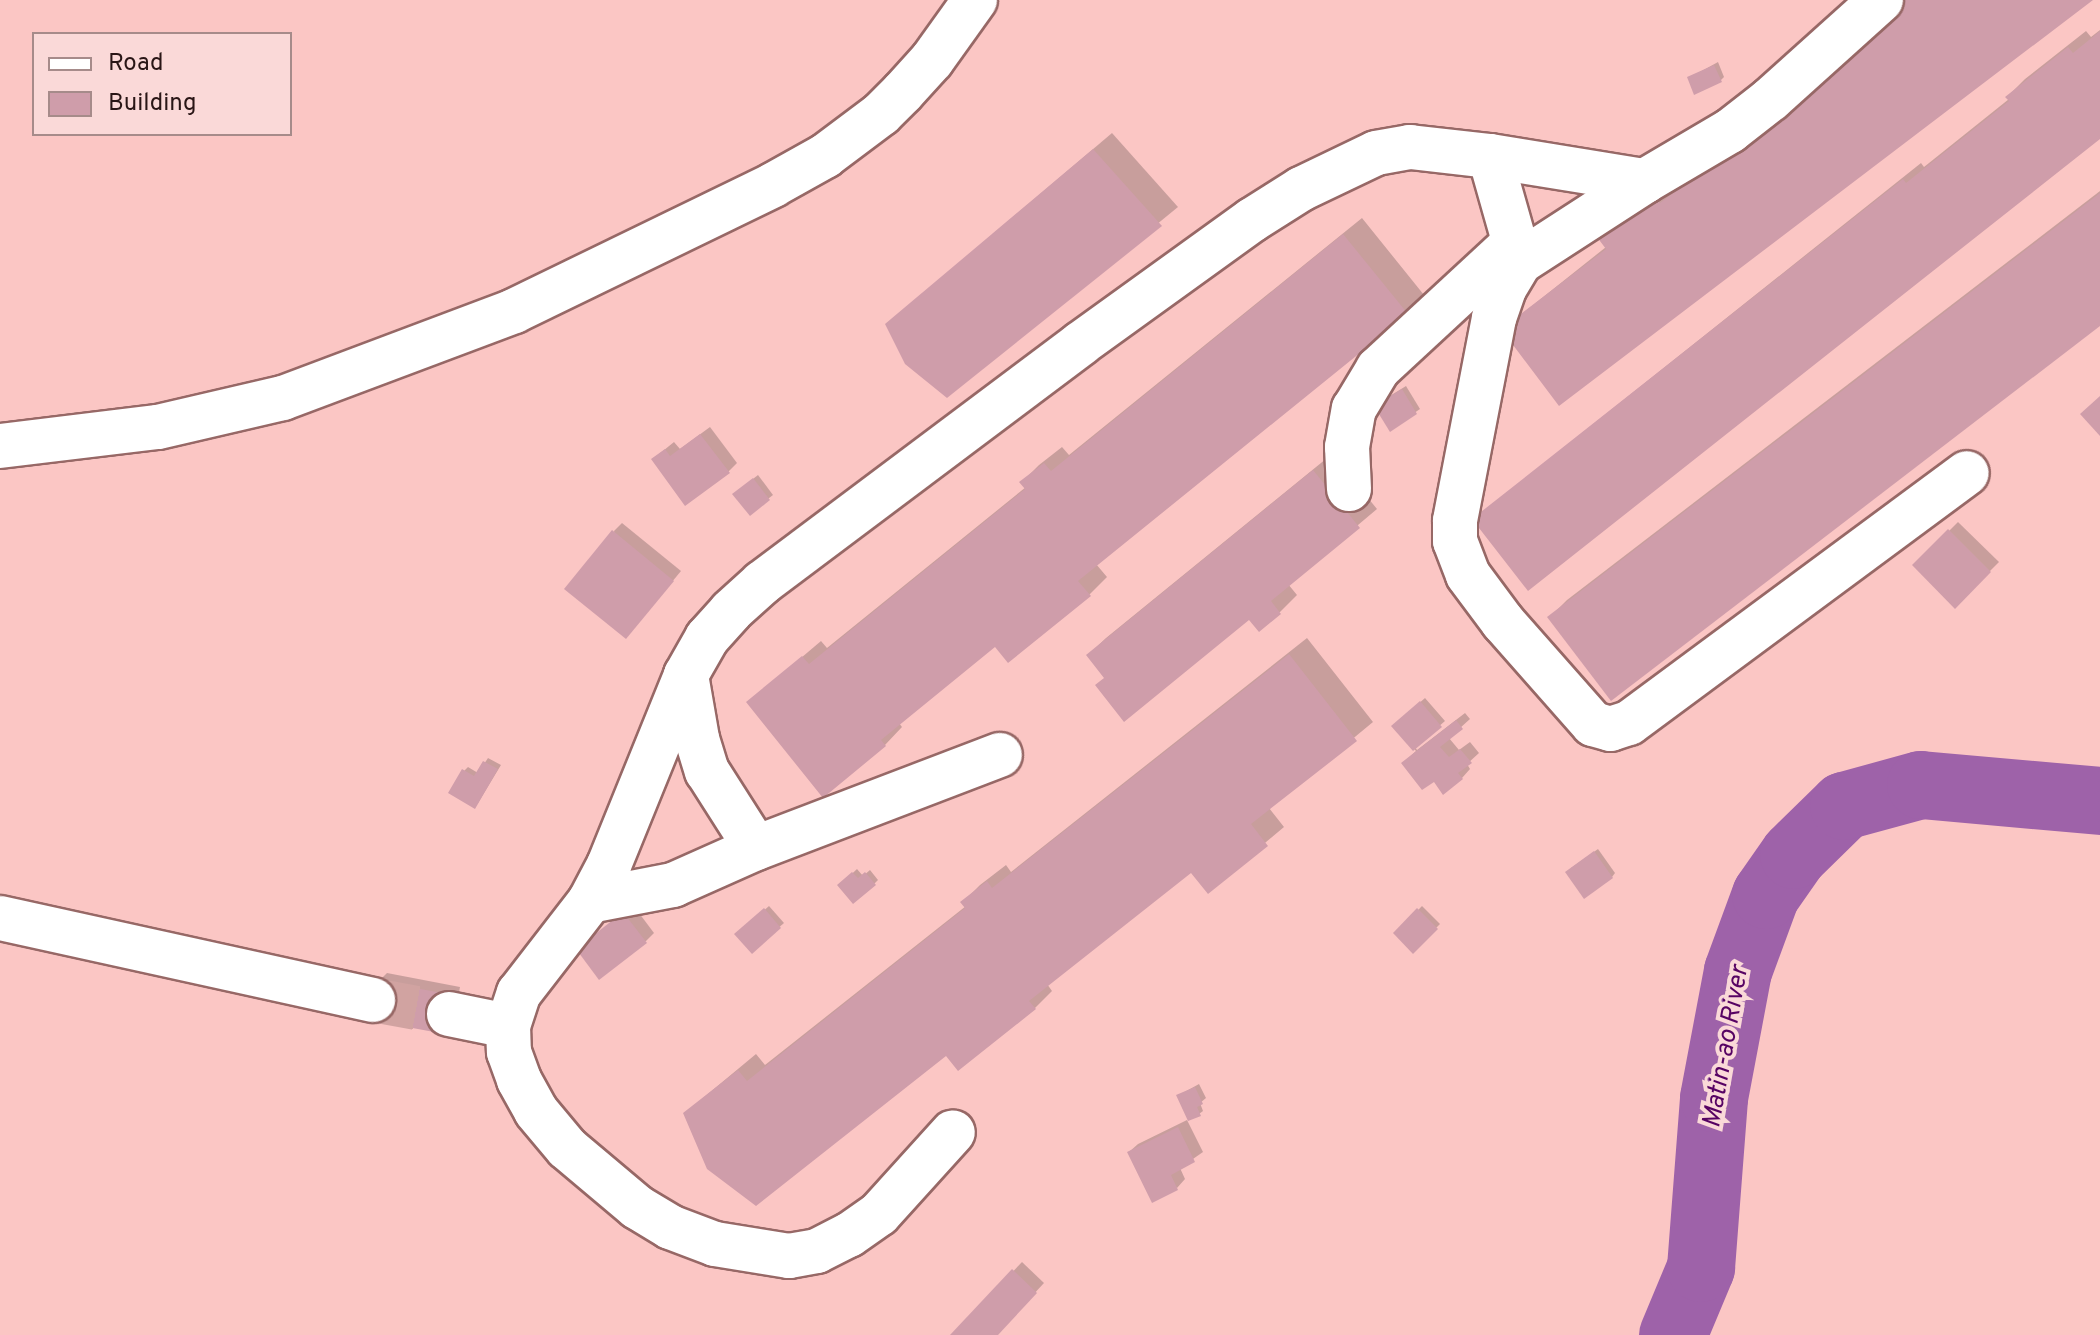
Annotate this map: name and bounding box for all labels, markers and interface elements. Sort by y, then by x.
legend [32,32,292,136]
text: Road [108,49,164,79]
text: Building [108,89,197,119]
water label: Matin-ao River [1697,964,1757,1130]

